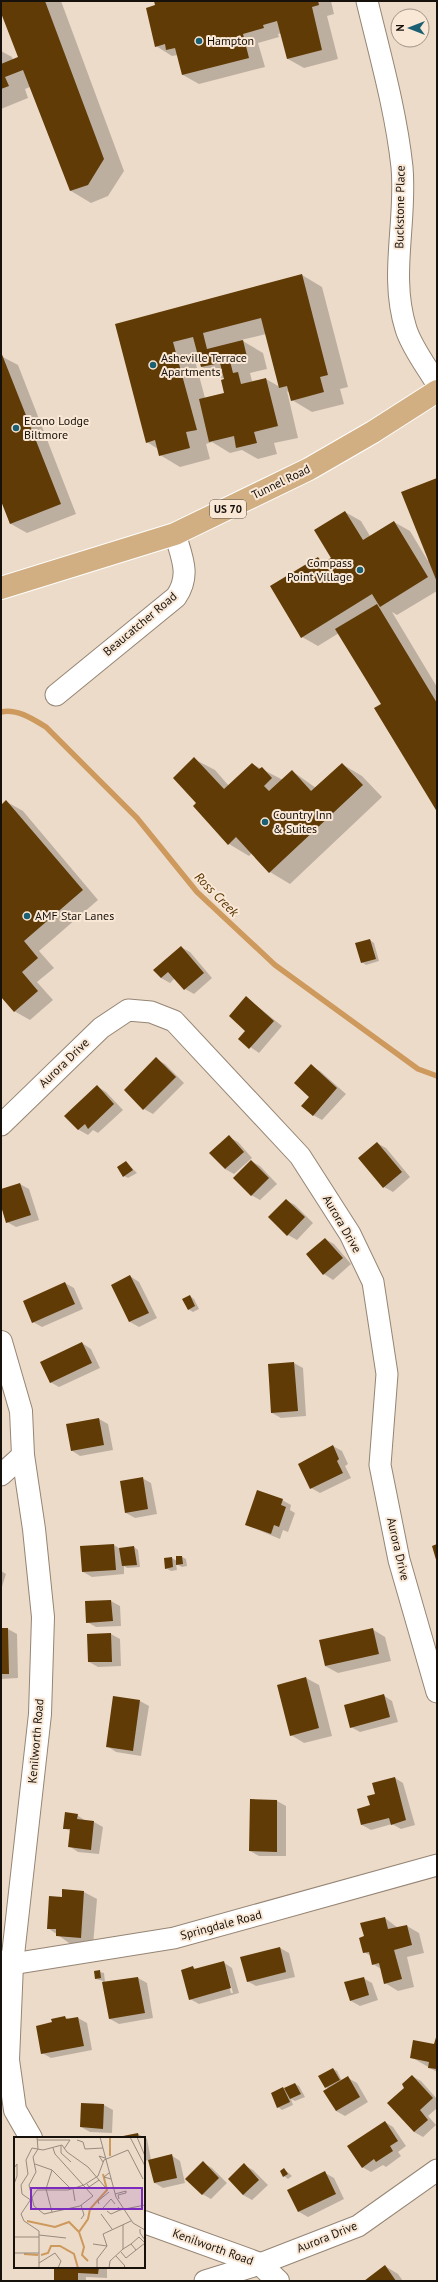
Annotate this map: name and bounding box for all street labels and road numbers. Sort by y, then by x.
street label: Buckstone Place [391,165,408,249]
street label: Tunnel Road [249,461,312,502]
road number: US 70 [210,500,246,518]
street label: Beaucatcher Road [100,588,180,659]
street label: Aurora Drive [35,1035,92,1090]
street label: Aurora Drive [320,1192,365,1255]
street label: Aurora Drive [384,1516,413,1582]
street label: Kenilworth Road [24,1698,47,1784]
street label: Springdale Road [178,1906,263,1943]
street label: Aurora Drive [294,2218,359,2256]
street label: Kenilworth Road [171,2225,256,2268]

